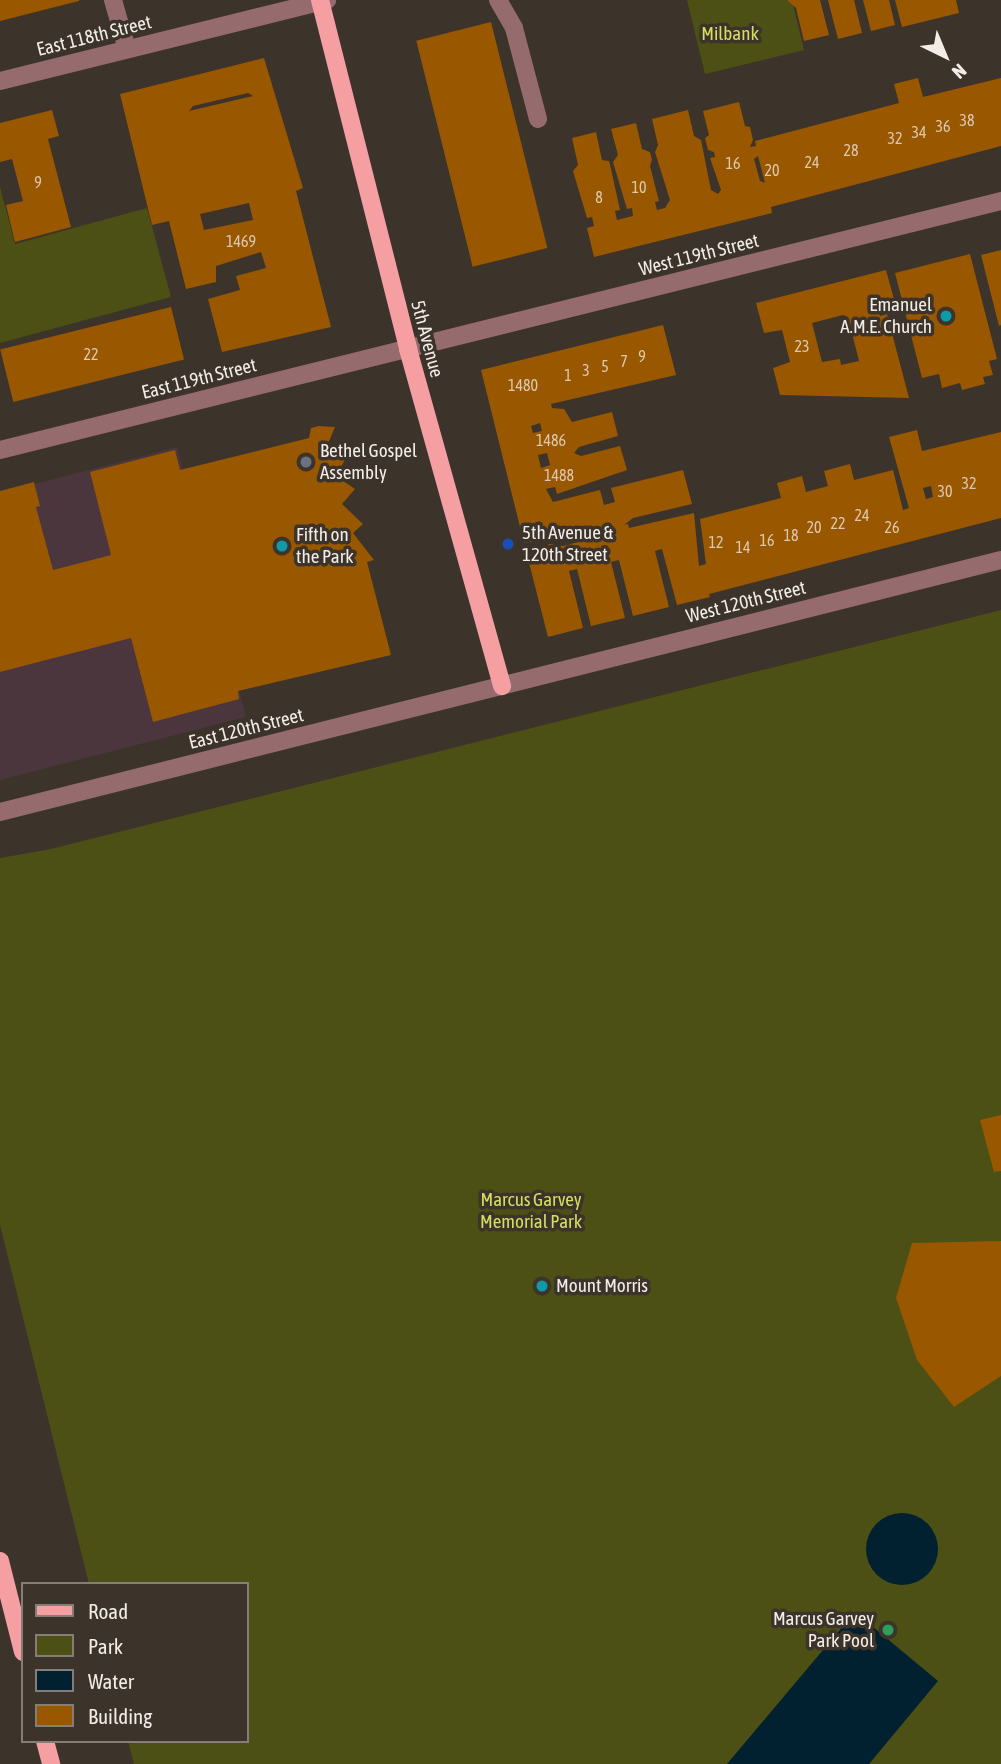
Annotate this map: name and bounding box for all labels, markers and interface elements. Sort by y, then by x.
street label: East 118th Street [34,11,154,61]
north arrow [910,21,980,91]
park label: Milbank [701,23,759,45]
text: N [948,59,971,83]
house number: 38 [959,110,975,130]
house number: 36 [935,116,951,136]
house number: 34 [911,122,927,142]
house number: 32 [887,128,903,148]
house number: 28 [843,140,859,160]
house number: 24 [804,152,820,172]
house number: 16 [725,153,741,173]
house number: 20 [764,160,780,180]
house number: 9 [34,172,42,192]
house number: 10 [631,177,647,197]
house number: 8 [595,187,603,207]
street label: West 119th Street [637,229,761,281]
house number: 1469 [226,231,256,251]
place label: Emanuel A.M.E. Church [840,294,932,338]
street label: 5th Avenue [406,298,448,380]
marker: Emanuel A.M.E. Church [938,308,954,324]
house number: 23 [794,336,810,356]
house number: 22 [83,344,99,364]
house number: 9 [638,346,646,366]
house number: 7 [620,351,628,371]
street label: East 119th Street [139,354,259,404]
house number: 5 [601,356,609,376]
house number: 3 [582,360,590,380]
house number: 1 [564,365,572,385]
house number: 1480 [508,375,538,395]
house number: 1486 [536,430,566,450]
place label: Bethel Gospel Assembly [320,440,417,484]
marker: Bethel Gospel Assembly [298,454,314,470]
house number: 1488 [544,465,574,485]
house number: 32 [961,473,977,493]
house number: 30 [937,481,953,501]
house number: 24 [854,505,870,525]
house number: 22 [830,513,846,533]
house number: 20 [806,517,822,537]
house number: 26 [884,517,900,537]
place label: 5th Avenue & 120th Street [522,522,613,566]
place label: Fifth on the Park [296,524,354,568]
house number: 18 [783,525,799,545]
house number: 16 [759,530,775,550]
house number: 12 [708,532,724,552]
marker: 5th Avenue & 120th Street [500,536,516,552]
house number: 14 [735,537,751,557]
marker: Fifth on the Park [274,538,290,554]
street label: West 120th Street [684,576,808,628]
street label: East 120th Street [186,704,306,754]
park label: Marcus Garvey Memorial Park [480,1189,582,1233]
place label: Mount Morris [556,1275,648,1297]
marker: Mount Morris [534,1278,550,1294]
legend [21,1582,248,1743]
text: Road [88,1599,128,1623]
place label: Marcus Garvey Park Pool [773,1608,874,1652]
marker: Marcus Garvey Park Pool [880,1622,896,1638]
text: Park [88,1634,123,1658]
text: Water [88,1669,134,1693]
text: Building [88,1704,152,1728]

